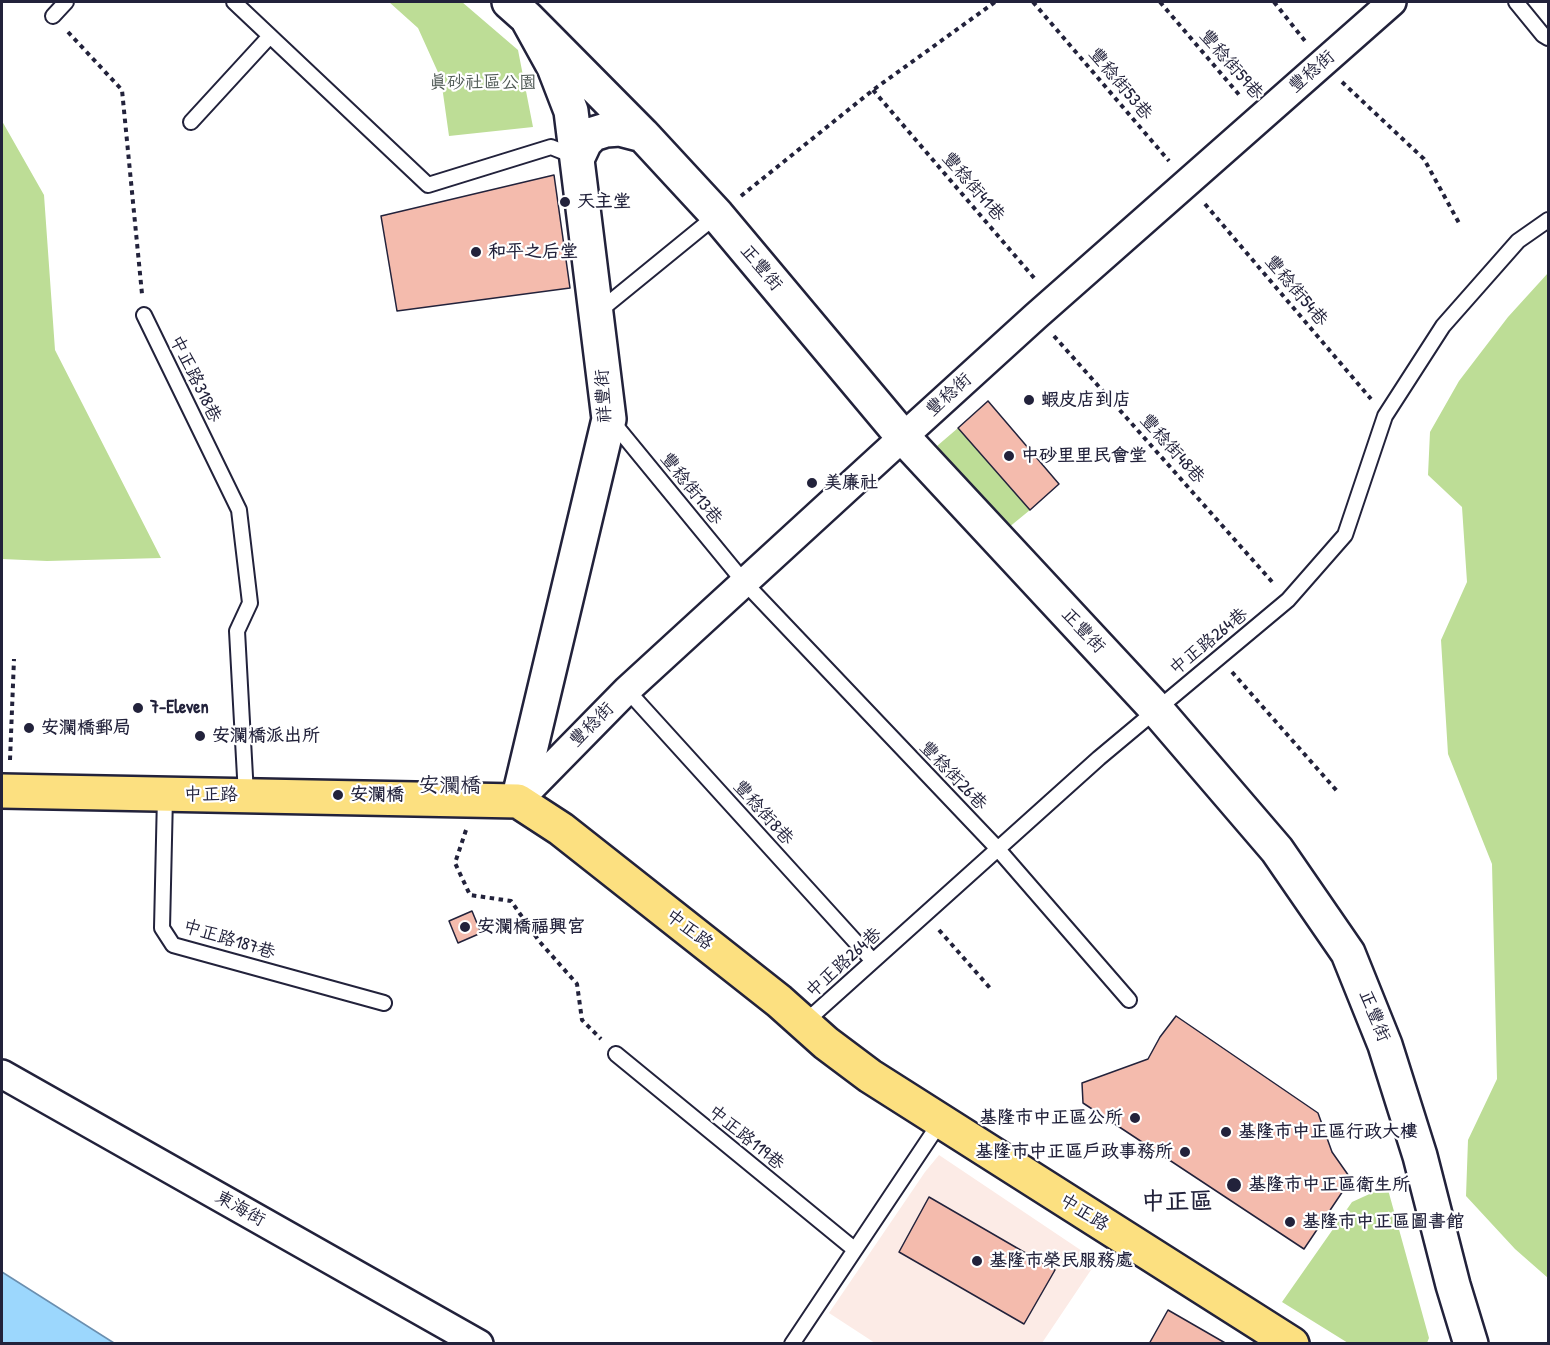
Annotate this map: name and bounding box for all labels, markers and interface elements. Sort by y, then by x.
street label: 豐稔街59巷 [1195,25,1267,105]
street label: 豐稔街53巷 [1084,43,1156,125]
street label: 豐稔街 [1285,46,1339,98]
park label: 真砂社區公園 [429,72,537,94]
street label: 豐稔街41巷 [937,148,1009,226]
place label: 天主堂 [577,191,631,213]
marker: 天主堂 [558,195,572,209]
street label: 正豐街 [735,240,787,296]
place label: 和平之后堂 [488,241,578,263]
marker: 和平之后堂 [469,245,483,259]
street label: 豐稔街54巷 [1260,251,1332,331]
street label: 中正路318巷 [165,332,225,426]
street label: 祥豐街 [592,368,616,424]
street label: 豐稔街 [922,369,976,421]
place label: 蝦皮店到店 [1041,389,1131,411]
marker: 蝦皮店到店 [1022,393,1036,407]
street label: 豐稔街48巷 [1135,410,1209,488]
place label: 中砂里里民會堂 [1021,445,1147,467]
street label: 豐稔街13巷 [655,449,727,529]
marker: 中砂里里民會堂 [1002,449,1016,463]
place label: 美廉社 [824,472,878,494]
marker: 美廉社 [805,476,819,490]
street label: 正豐街 [1057,604,1109,658]
street label: 中正路264巷 [1166,604,1252,680]
place label: 7-Eleven [150,697,209,719]
street label: 豐稔街 [565,698,619,752]
marker: 7-Eleven [131,701,145,715]
place label: 安瀾橋郵局 [41,717,131,739]
marker: 安瀾橋郵局 [22,721,36,735]
place label: 安瀾橋派出所 [212,725,320,747]
marker: 安瀾橋派出所 [193,729,207,743]
street label: 豐稔街26巷 [915,737,991,815]
district label: 安瀾橋 [419,773,481,799]
street label: 豐稔街8巷 [728,776,798,850]
street label: 中正路 [184,784,238,806]
place label: 安瀾橋 [350,784,404,806]
marker: 安瀾橋 [331,788,345,802]
street label: 中正路 [661,905,717,955]
street label: 中正路187巷 [180,916,278,964]
place label: 安瀾橋福興宮 [477,916,585,938]
marker: 安瀾橋福興宮 [458,920,472,934]
street label: 中正路264巷 [802,923,886,1003]
street label: 正豐街 [1354,987,1394,1045]
street label: 中正路119巷 [704,1101,788,1175]
place label: 基隆市中正區公所 [979,1107,1123,1129]
marker: 基隆市中正區公所 [1128,1111,1142,1125]
place label: 基隆市中正區行政大樓 [1238,1121,1418,1143]
marker: 基隆市中正區行政大樓 [1219,1125,1233,1139]
place label: 基隆市中正區戶政事務所 [975,1141,1173,1163]
marker: 基隆市中正區戶政事務所 [1178,1145,1192,1159]
place label: 基隆市中正區衛生所 [1248,1174,1410,1196]
marker: 基隆市中正區衛生所 [1225,1176,1243,1194]
street label: 東海街 [211,1186,269,1232]
district label: 中正區 [1141,1189,1213,1217]
street label: 中正路 [1055,1190,1113,1236]
place label: 基隆市中正區圖書館 [1302,1211,1464,1233]
marker: 基隆市中正區圖書館 [1283,1215,1297,1229]
place label: 基隆市榮民服務處 [989,1250,1133,1272]
marker: 基隆市榮民服務處 [970,1254,984,1268]

